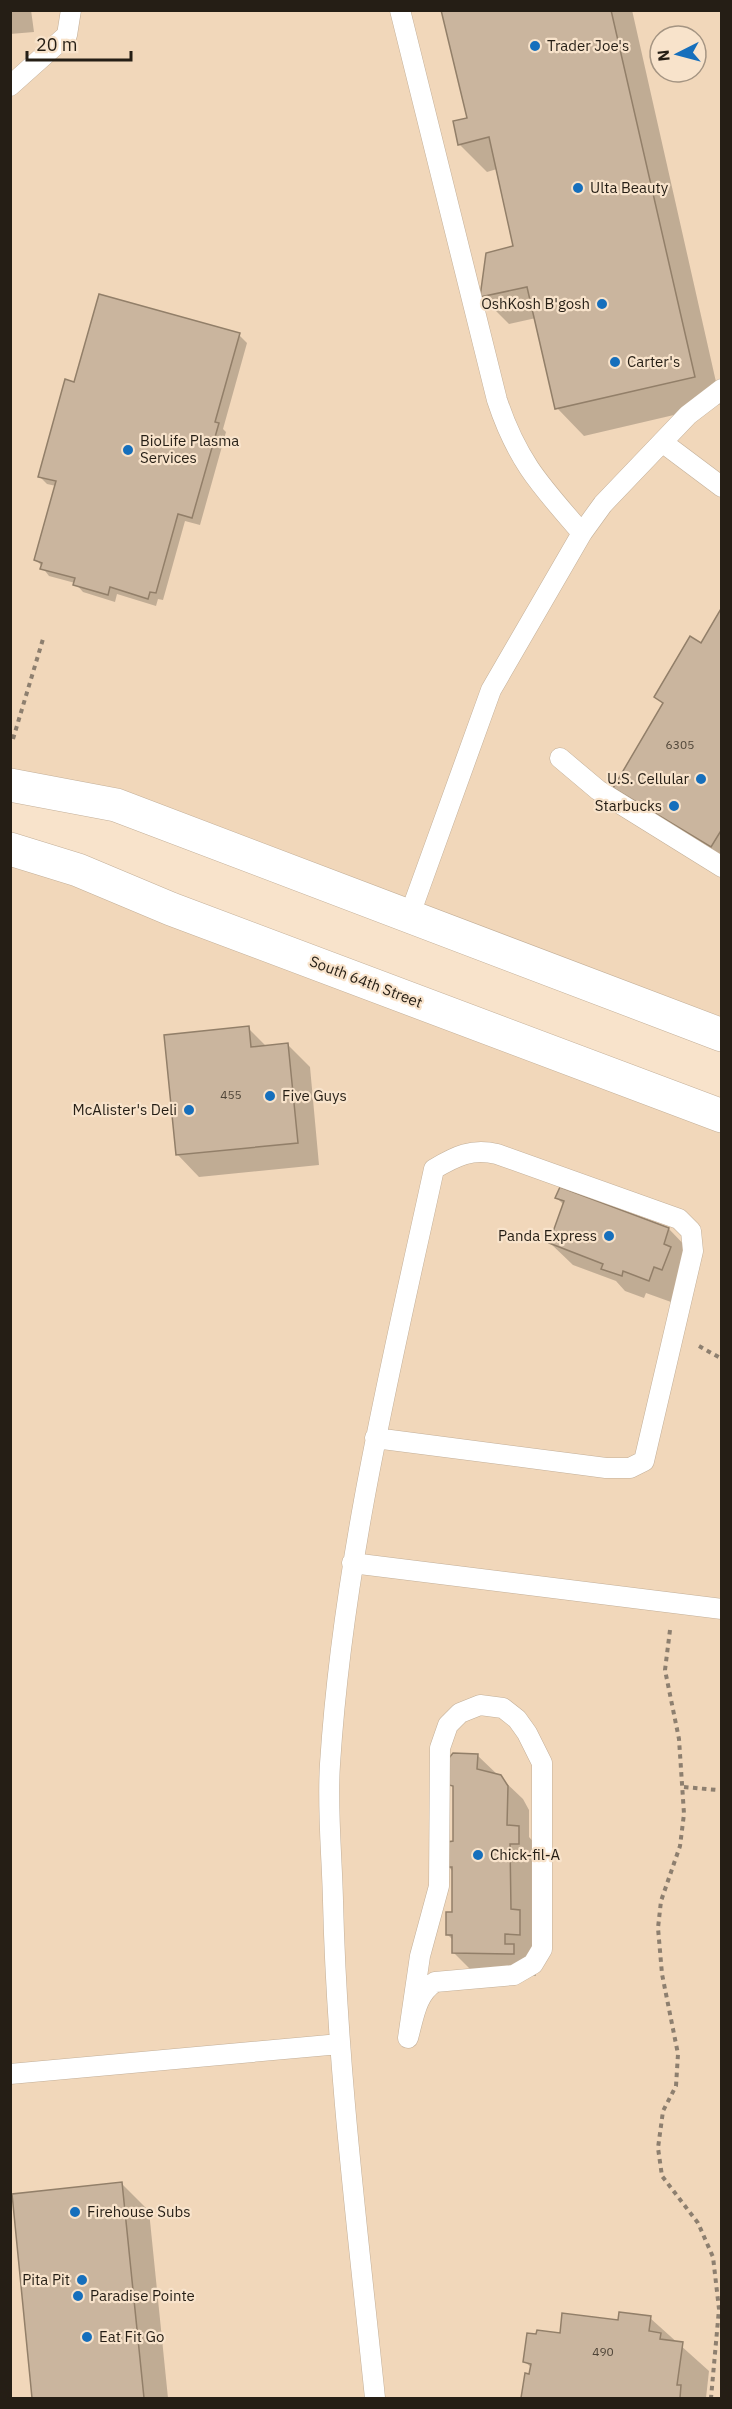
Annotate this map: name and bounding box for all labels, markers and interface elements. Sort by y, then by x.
scale bar [27,24,130,62]
north arrow [648,24,708,84]
text: 20 m [36,33,78,56]
place label: Trader Joe's [547,36,629,55]
marker: Trader Joe's [528,39,542,53]
text: N [653,49,674,62]
place label: Ulta Beauty [590,178,669,197]
marker: Ulta Beauty [571,181,585,195]
place label: OshKosh B'gosh [481,294,590,313]
marker: OshKosh B'gosh [595,297,609,311]
place label: Carter's [627,352,680,371]
marker: Carter's [608,355,622,369]
place label: BioLife Plasma Services [140,431,239,467]
marker: BioLife Plasma Services [121,443,135,457]
house number: 6305 [666,737,694,752]
place label: U.S. Cellular [607,769,689,788]
marker: U.S. Cellular [694,772,708,786]
place label: Starbucks [595,796,662,815]
marker: Starbucks [667,799,681,813]
street label: South 64th Street [307,951,425,1012]
place label: Five Guys [282,1086,347,1105]
house number: 455 [220,1087,242,1102]
marker: Five Guys [263,1089,277,1103]
place label: McAlister's Deli [73,1100,177,1119]
marker: McAlister's Deli [182,1103,196,1117]
place label: Panda Express [498,1226,597,1245]
marker: Panda Express [602,1229,616,1243]
place label: Chick-fil-A [490,1845,560,1864]
marker: Chick-fil-A [471,1848,485,1862]
place label: Firehouse Subs [87,2202,191,2221]
marker: Firehouse Subs [68,2205,82,2219]
place label: Pita Pit [22,2270,70,2289]
marker: Pita Pit [75,2273,89,2287]
place label: Paradise Pointe [90,2286,195,2305]
marker: Paradise Pointe [71,2289,85,2303]
place label: Eat Fit Go [99,2327,164,2346]
marker: Eat Fit Go [80,2330,94,2344]
house number: 490 [592,2344,614,2359]

